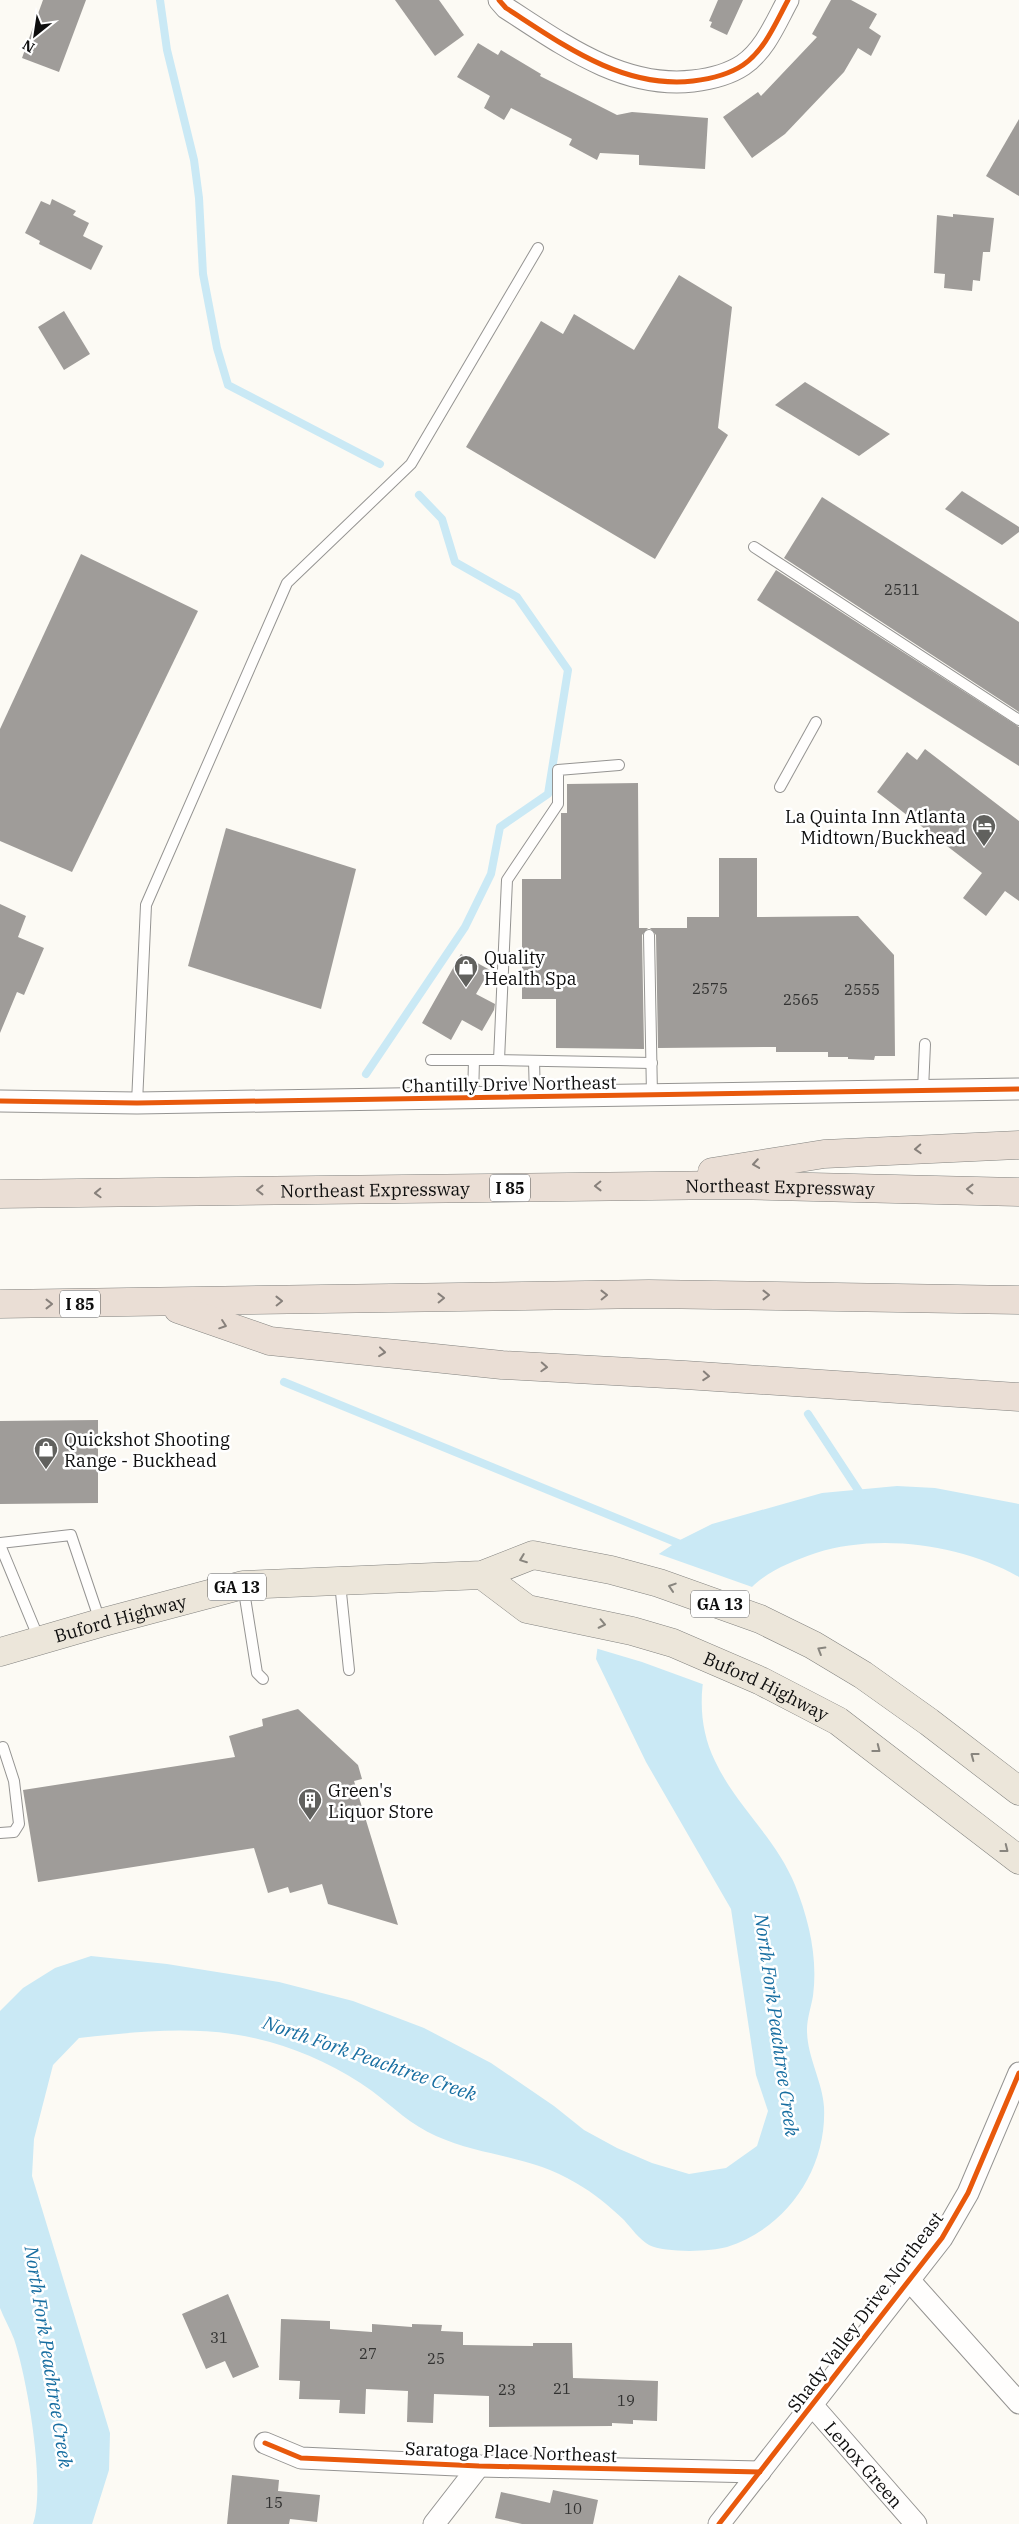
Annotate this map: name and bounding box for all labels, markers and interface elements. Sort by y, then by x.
north arrow [10,10,60,60]
text: N [19,36,38,57]
house number: 2511 [884,580,920,599]
place label: La Quinta Inn Atlanta Midtown/Buckhead [785,805,966,849]
hotel icon: La Quinta Inn Atlanta Midtown/Buckhead [971,813,997,847]
place label: Quality Health Spa [484,946,577,990]
shop icon: Quality Health Spa [453,954,479,988]
house number: 2575 [692,979,728,998]
house number: 2555 [844,980,880,999]
house number: 2565 [783,990,819,1009]
street label: Chantilly Drive Northeast [401,1071,617,1097]
one-way arrow [914,1144,922,1155]
one-way arrow [752,1159,761,1169]
street label: Northeast Expressway [685,1173,875,1200]
road number: I 85 [490,1174,530,1202]
street label: Northeast Expressway [280,1177,470,1202]
one-way arrow [594,1181,602,1191]
one-way arrow [966,1184,974,1194]
one-way arrow [256,1185,264,1195]
one-way arrow [94,1188,102,1198]
road number: I 85 [60,1290,100,1318]
one-way arrow [600,1290,608,1300]
one-way arrow [763,1290,771,1300]
one-way arrow [438,1293,446,1303]
one-way arrow [276,1296,283,1306]
one-way arrow [45,1299,53,1309]
one-way arrow [218,1319,227,1329]
one-way arrow [378,1347,386,1358]
one-way arrow [540,1362,548,1372]
one-way arrow [702,1370,710,1381]
place label: Quickshot Shooting Range - Buckhead [64,1428,230,1472]
shop icon: Quickshot Shooting Range - Buckhead [33,1436,59,1470]
one-way arrow [519,1553,528,1563]
road number: GA 13 [208,1574,266,1600]
one-way arrow [668,1583,676,1593]
street label: Buford Highway [51,1589,189,1647]
road number: GA 13 [691,1590,749,1618]
one-way arrow [597,1619,606,1629]
street label: Buford Highway [700,1646,833,1726]
one-way arrow [818,1647,827,1657]
one-way arrow [871,1744,880,1752]
one-way arrow [971,1754,980,1762]
place label: Green's Liquor Store [328,1779,433,1823]
building icon: Green's Liquor Store [297,1787,323,1821]
one-way arrow [999,1844,1008,1852]
water label: North Fork Peachtree Creek [749,1911,805,2139]
water label: North Fork Peachtree Creek [259,2010,481,2106]
street label: Shady Valley Drive Northeast [782,2207,948,2417]
water label: North Fork Peachtree Creek [19,2243,79,2471]
house number: 31 [210,2328,228,2347]
house number: 27 [359,2344,377,2363]
house number: 25 [427,2349,445,2368]
house number: 21 [553,2379,571,2398]
house number: 23 [498,2380,516,2399]
house number: 19 [617,2391,635,2410]
street label: Lenox Green [820,2416,908,2513]
street label: Saratoga Place Northeast [405,2437,617,2467]
house number: 15 [265,2493,283,2512]
house number: 10 [564,2499,582,2518]

